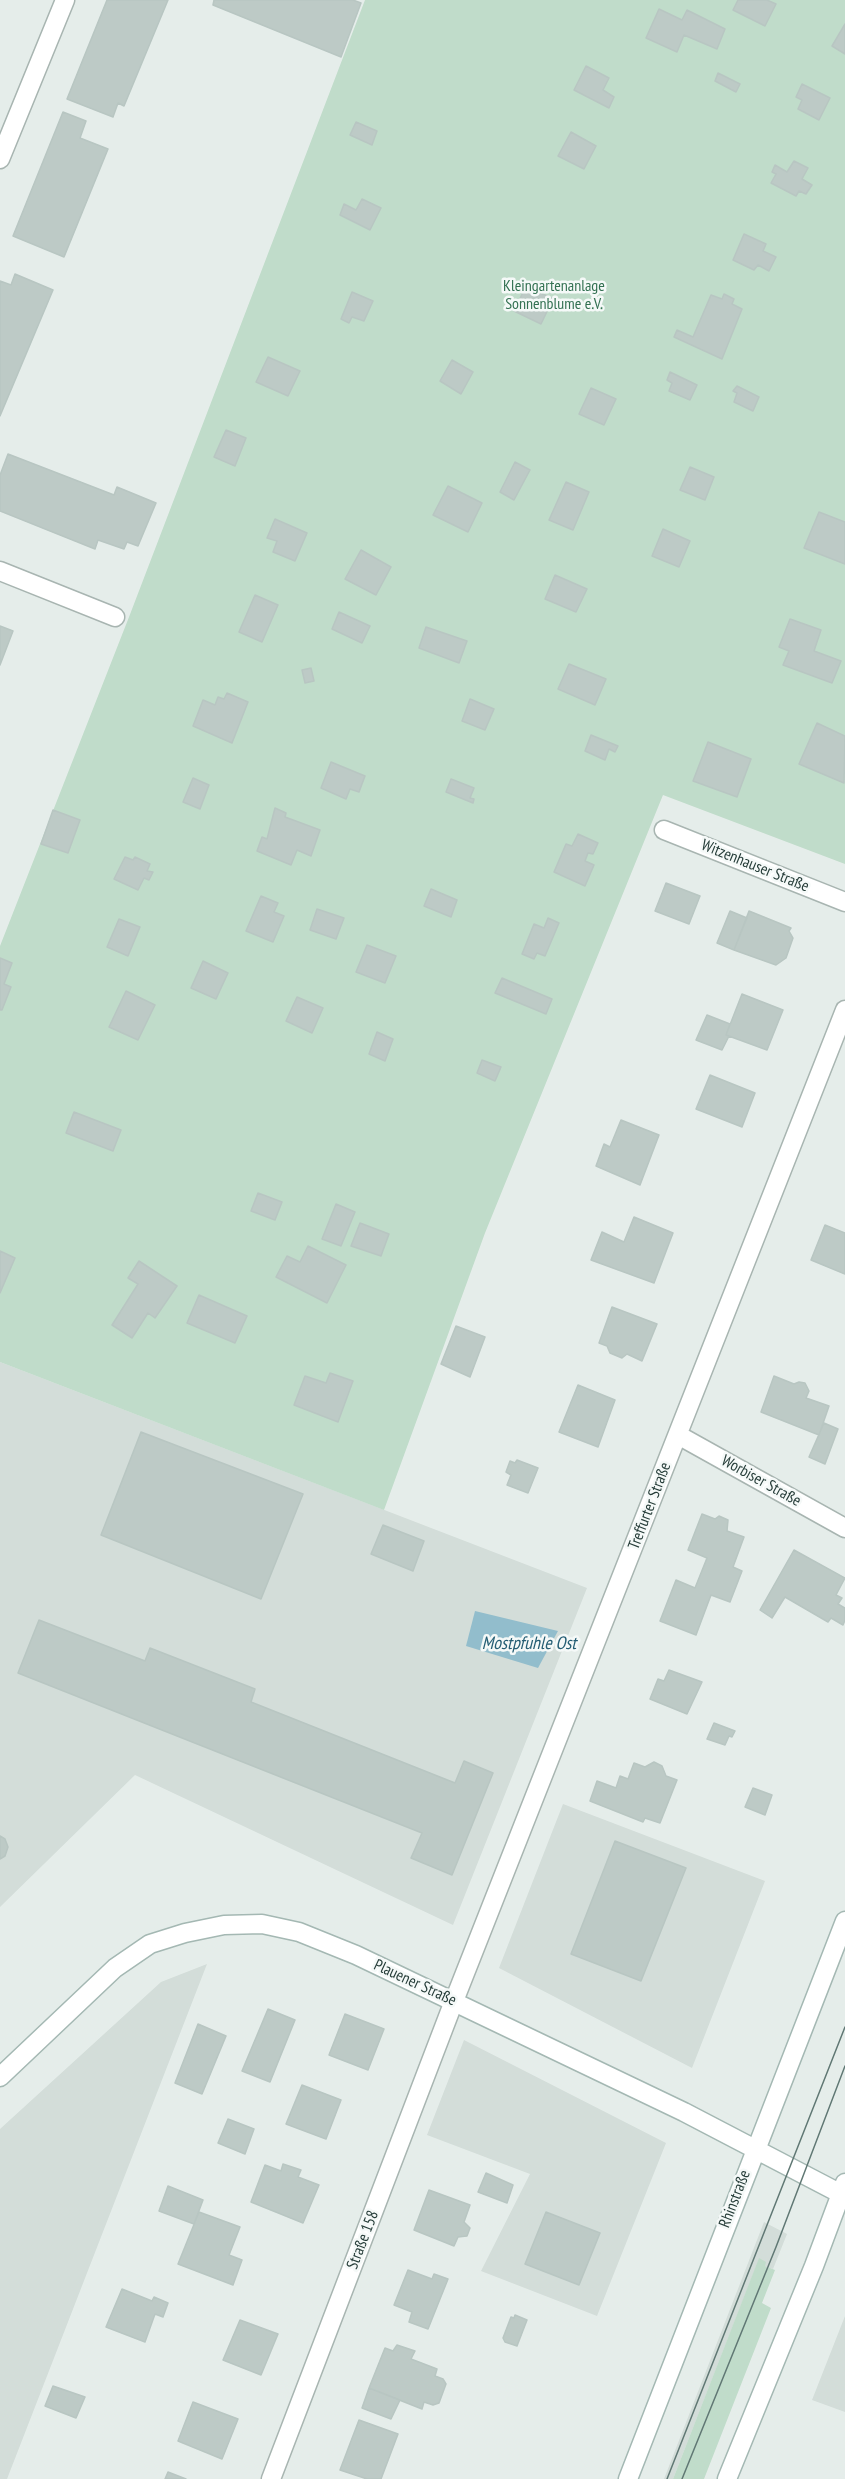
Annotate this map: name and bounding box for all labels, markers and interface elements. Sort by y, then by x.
park label: Kleingartenanlage Sonnenblume e.V. [503,276,605,314]
street label: Witzenhauser Straße [698,836,812,896]
street label: Worbiser Straße [718,1451,804,1511]
street label: Treffurter Straße [625,1460,675,1552]
water label: Mostpfuhle Ost [482,1633,576,1655]
street label: Plauener Straße [371,1956,459,2010]
street label: Rhinstraße [715,2167,755,2231]
street label: Straße 158 [343,2208,383,2272]

